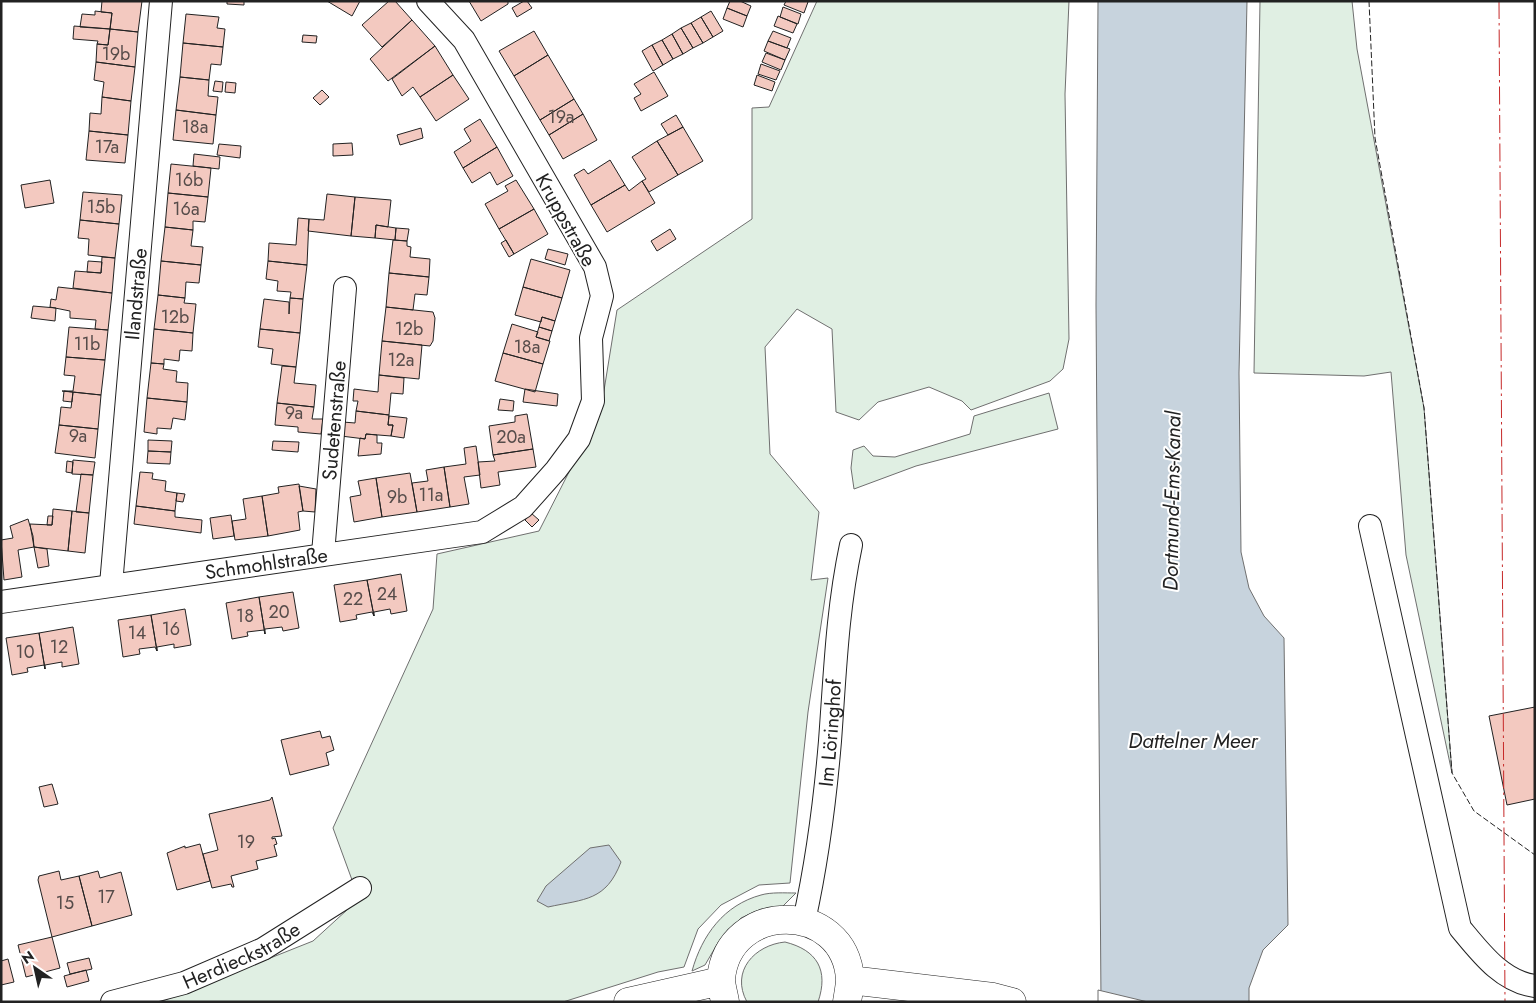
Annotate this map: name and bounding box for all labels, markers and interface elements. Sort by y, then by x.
house number: 19b [102,41,130,67]
house number: 19a [548,104,574,130]
house number: 18a [182,114,208,140]
house number: 17a [95,134,119,160]
house number: 16b [175,167,203,193]
street label: Kruppstraße [528,168,603,272]
house number: 15b [87,194,115,220]
house number: 16a [172,196,200,222]
street label: Ilandstraße [118,247,155,341]
house number: 12b [161,304,189,330]
house number: 12b [395,316,423,342]
house number: 11b [74,331,100,357]
house number: 18a [514,334,540,360]
house number: 12a [388,347,415,373]
street label: Sudetenstraße [315,360,354,481]
house number: 9a [285,400,303,426]
water label: Dortmund-Ems-Kanal [1155,410,1189,591]
house number: 9a [69,423,87,449]
house number: 20a [496,424,526,450]
house number: 11a [419,482,443,508]
house number: 9b [387,484,407,510]
street label: Schmohlstraße [203,541,330,587]
house number: 24 [377,581,397,607]
house number: 22 [343,586,363,612]
house number: 20 [268,599,290,625]
house number: 18 [236,603,254,629]
house number: 16 [162,616,180,642]
house number: 14 [128,620,146,646]
house number: 12 [50,634,68,660]
house number: 10 [16,639,35,665]
street label: Im Löringhof [812,677,849,788]
water label: Dattelner Meer [1128,726,1259,756]
house number: 19 [237,829,255,855]
house number: 17 [97,884,115,910]
house number: 15 [56,890,74,916]
street label: Herdieckstraße [178,915,306,997]
north arrow [10,943,60,993]
text: N [18,946,38,969]

